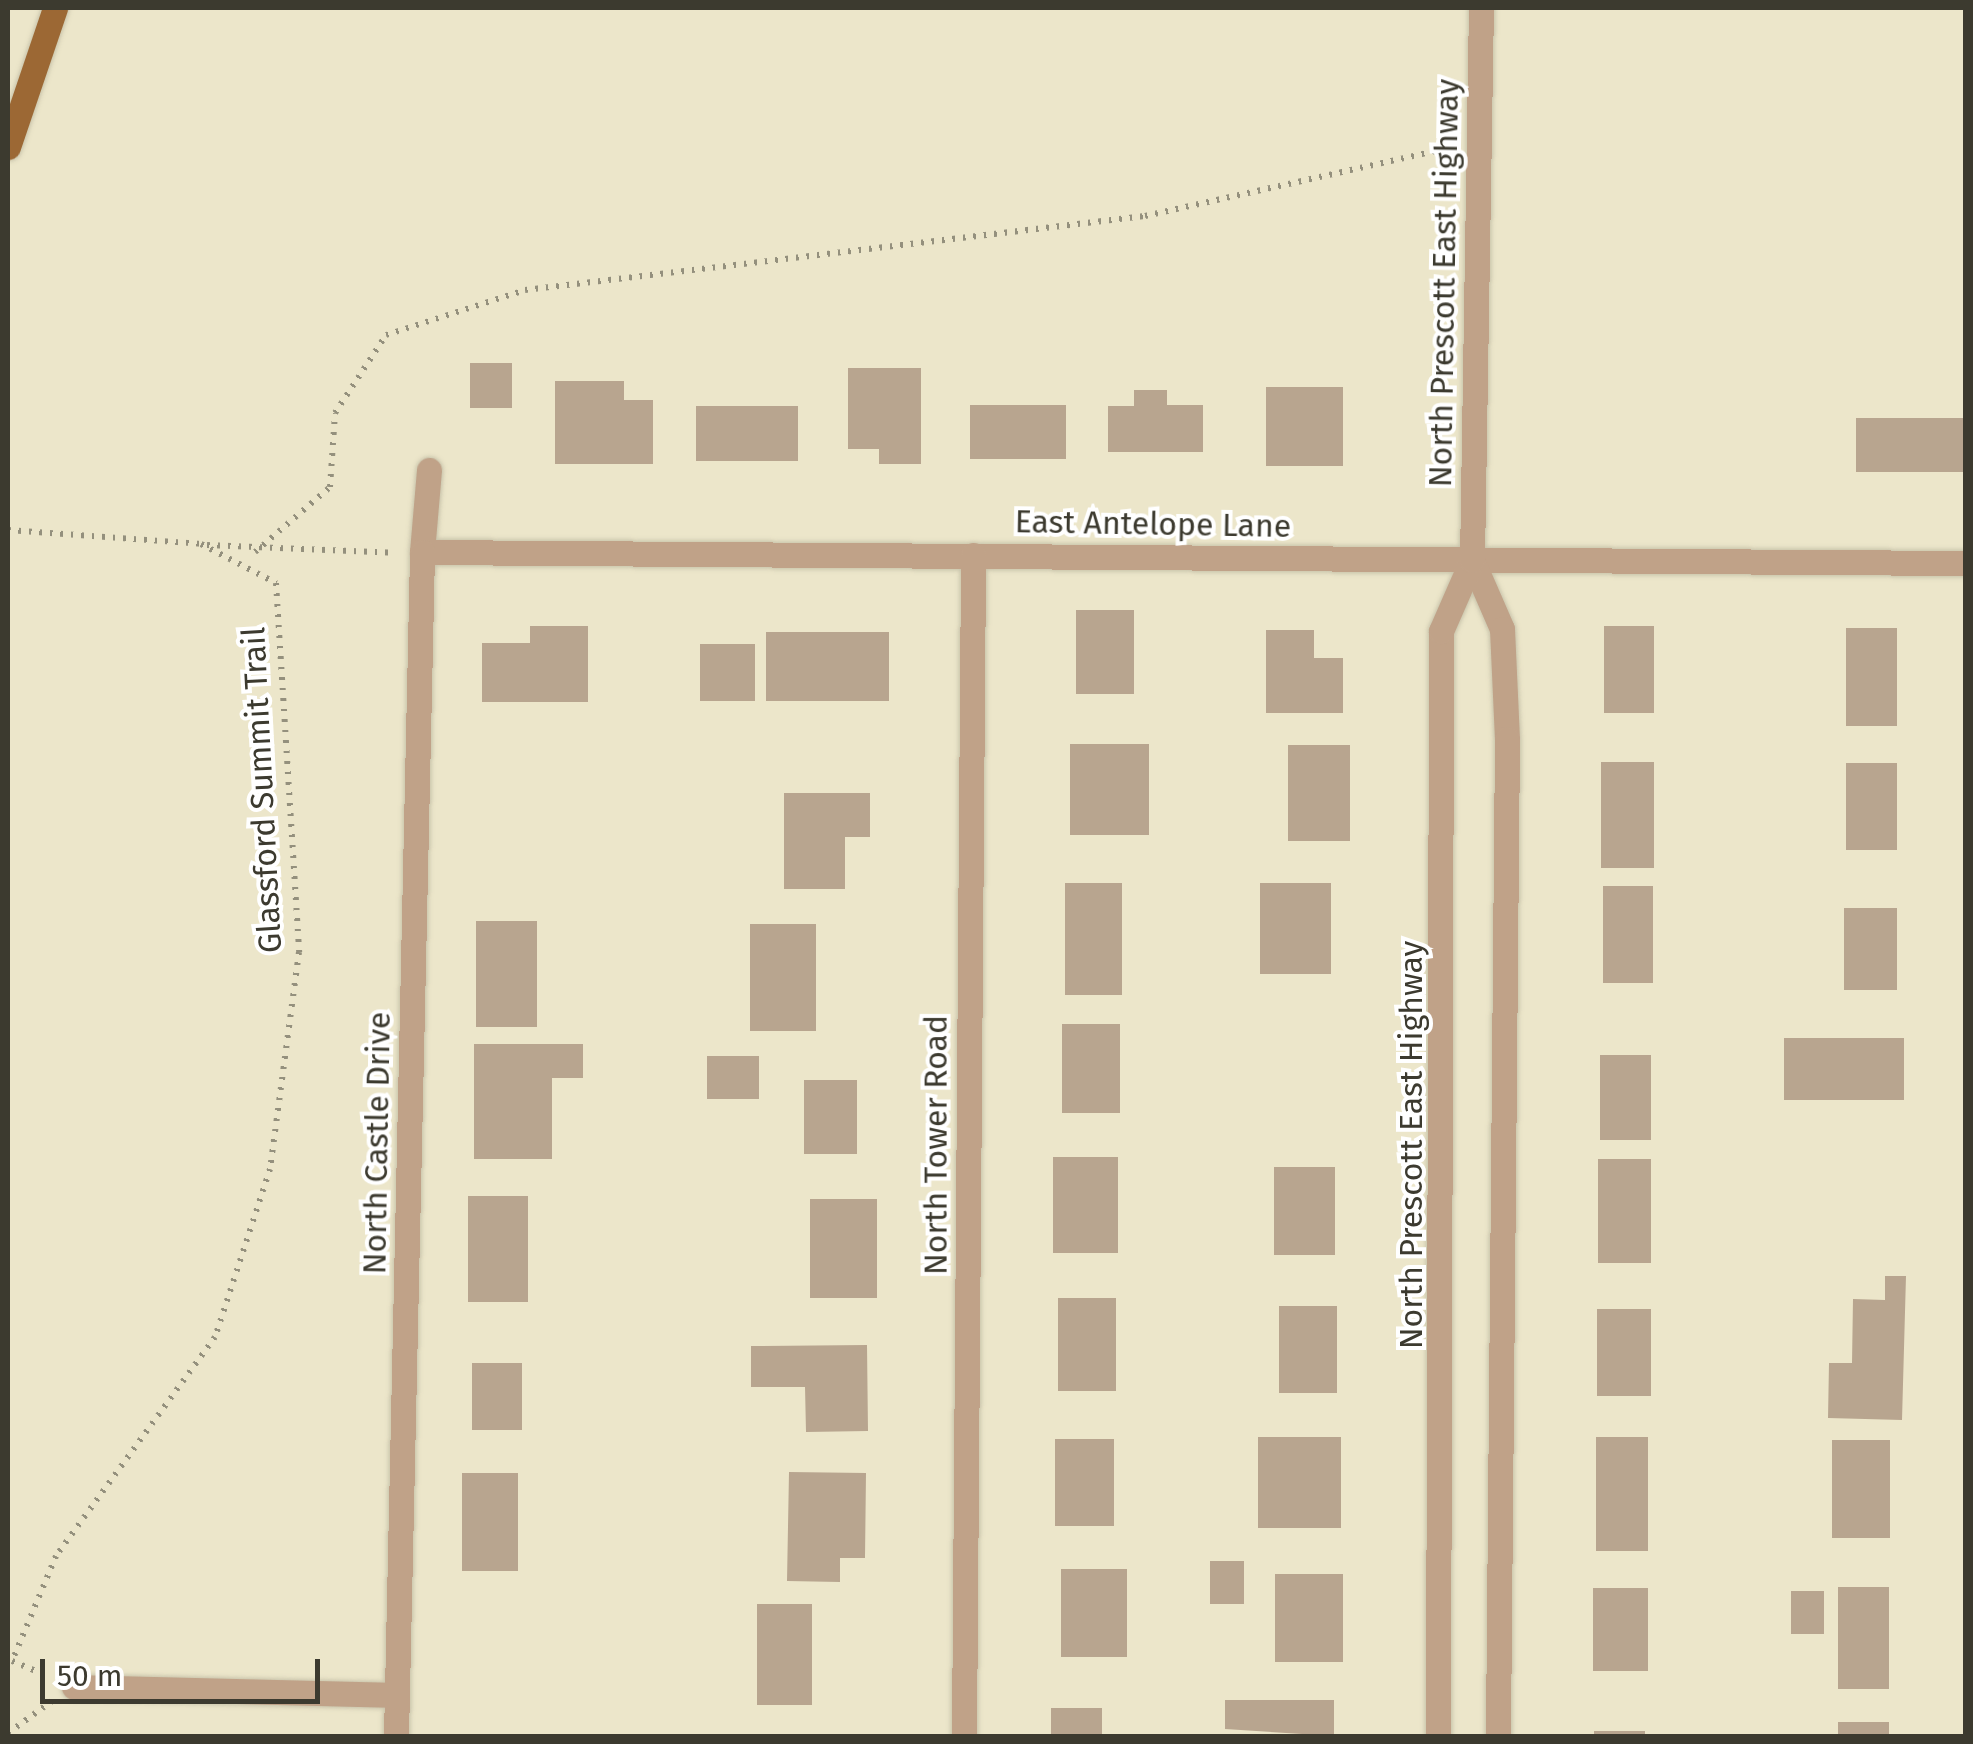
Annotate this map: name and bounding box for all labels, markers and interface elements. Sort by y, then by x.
street label: North Prescott East Highway [1421,78,1467,488]
street label: East Antelope Lane [1014,502,1292,546]
street label: Glassford Summit Trail [234,626,290,954]
street label: North Prescott East Highway [1392,941,1430,1349]
street label: North Castle Drive [356,1011,398,1275]
street label: North Tower Road [917,1015,955,1275]
scale bar [45,1639,325,1701]
text: 50 m [57,1658,122,1694]

